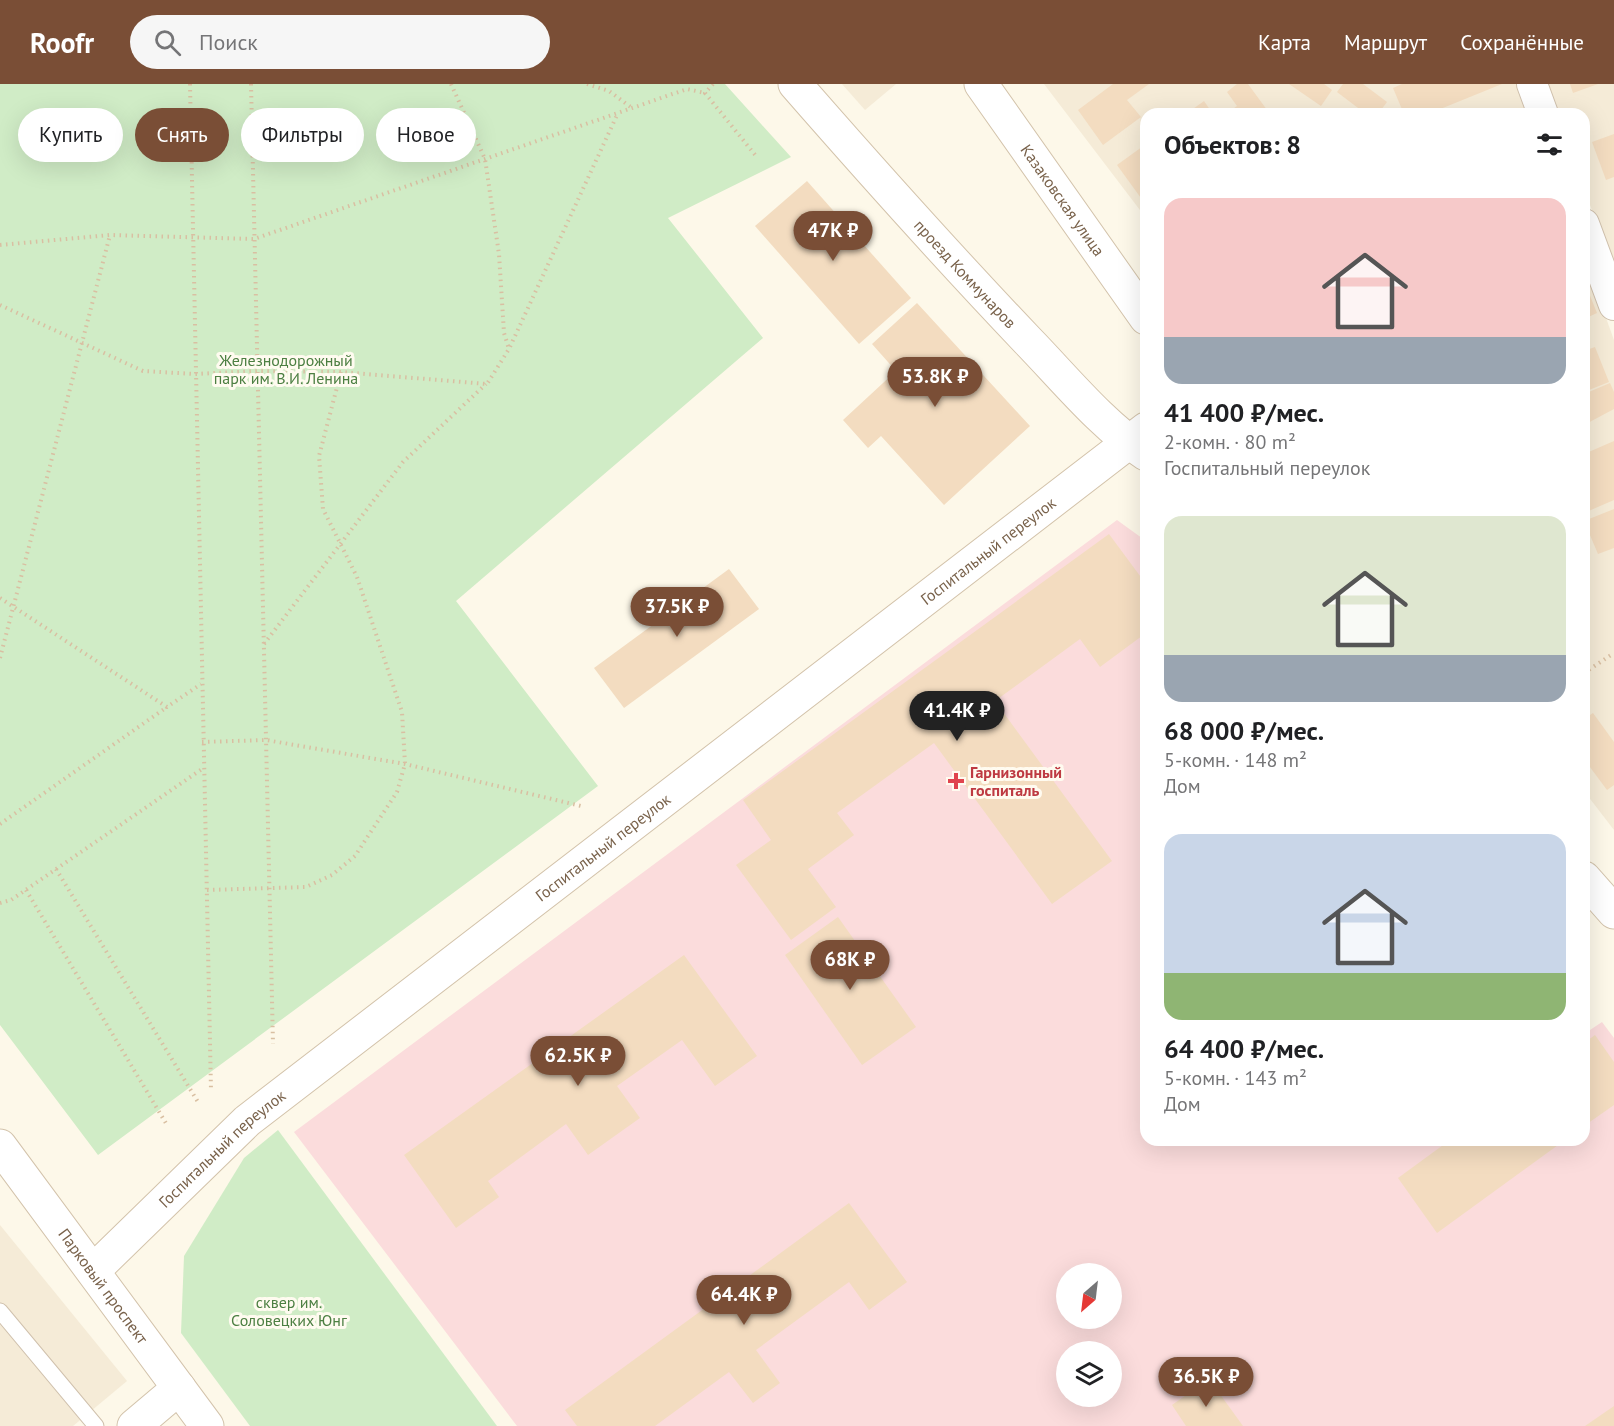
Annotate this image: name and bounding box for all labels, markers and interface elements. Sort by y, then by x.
search box [130,15,550,69]
text: Roofr [30,24,94,61]
icon: search [151,26,184,59]
text: Поиск [199,28,258,56]
text: Карта [1258,29,1311,56]
text: Маршрут [1344,29,1427,56]
text: Сохранённые [1460,29,1584,56]
chip: Купить [18,108,123,162]
chip: Снять [135,108,229,162]
chip: Фильтры [241,108,364,162]
chip: Новое [376,108,476,162]
text: Объектов: 8 [1164,128,1301,161]
icon: filters [1533,128,1566,161]
street label: Казаковская улица [1017,140,1109,260]
pin: 47K ₽ [791,211,875,262]
street label: проезд Коммунаров [910,215,1021,332]
text: 47K ₽ [808,217,858,243]
icon: home [1311,237,1419,345]
park label: Железнодорожный парк им. В.И. Ленина [214,350,358,388]
pin: 53.8K ₽ [880,357,990,408]
text: 53.8K ₽ [901,363,969,389]
text: 41 400 ₽/мес. [1164,396,1324,429]
text: 2-комн. · 80 m² [1164,429,1296,455]
text: Госпитальный переулок [1164,455,1370,481]
street label: Госпитальный переулок [916,492,1060,609]
icon: home [1311,555,1419,663]
pin: 37.5K ₽ [622,587,732,638]
text: 37.5K ₽ [645,593,709,619]
pin: 41.4K ₽ [902,691,1012,742]
text: 41.4K ₽ [923,697,991,723]
text: 68 000 ₽/мес. [1164,714,1324,747]
text: 5-комн. · 148 m² [1164,747,1307,773]
place label: Гарнизонный госпиталь [970,762,1062,800]
marker: Гарнизонный госпиталь [947,772,965,790]
text: Дом [1164,773,1201,799]
street label: Госпитальный переулок [531,789,675,905]
icon: home [1311,873,1419,981]
pin: 68K ₽ [808,940,892,991]
text: 68K ₽ [825,946,875,972]
text: 64 400 ₽/мес. [1164,1032,1324,1065]
pin: 62.5K ₽ [523,1036,633,1087]
text: 62.5K ₽ [544,1042,612,1068]
text: 5-комн. · 143 m² [1164,1065,1307,1091]
street label: Госпитальный переулок [154,1085,290,1212]
text: Дом [1164,1091,1201,1117]
street label: Парковый проспект [54,1224,153,1348]
north arrow [1056,1263,1122,1329]
map controls [1056,1263,1122,1407]
pin: 64.4K ₽ [689,1275,799,1326]
text: 64.4K ₽ [710,1281,778,1307]
park label: сквер им. Соловецких Юнг [231,1292,347,1330]
button: layers [1056,1341,1122,1407]
pin: 36.5K ₽ [1151,1357,1261,1408]
text: 36.5K ₽ [1172,1363,1240,1389]

